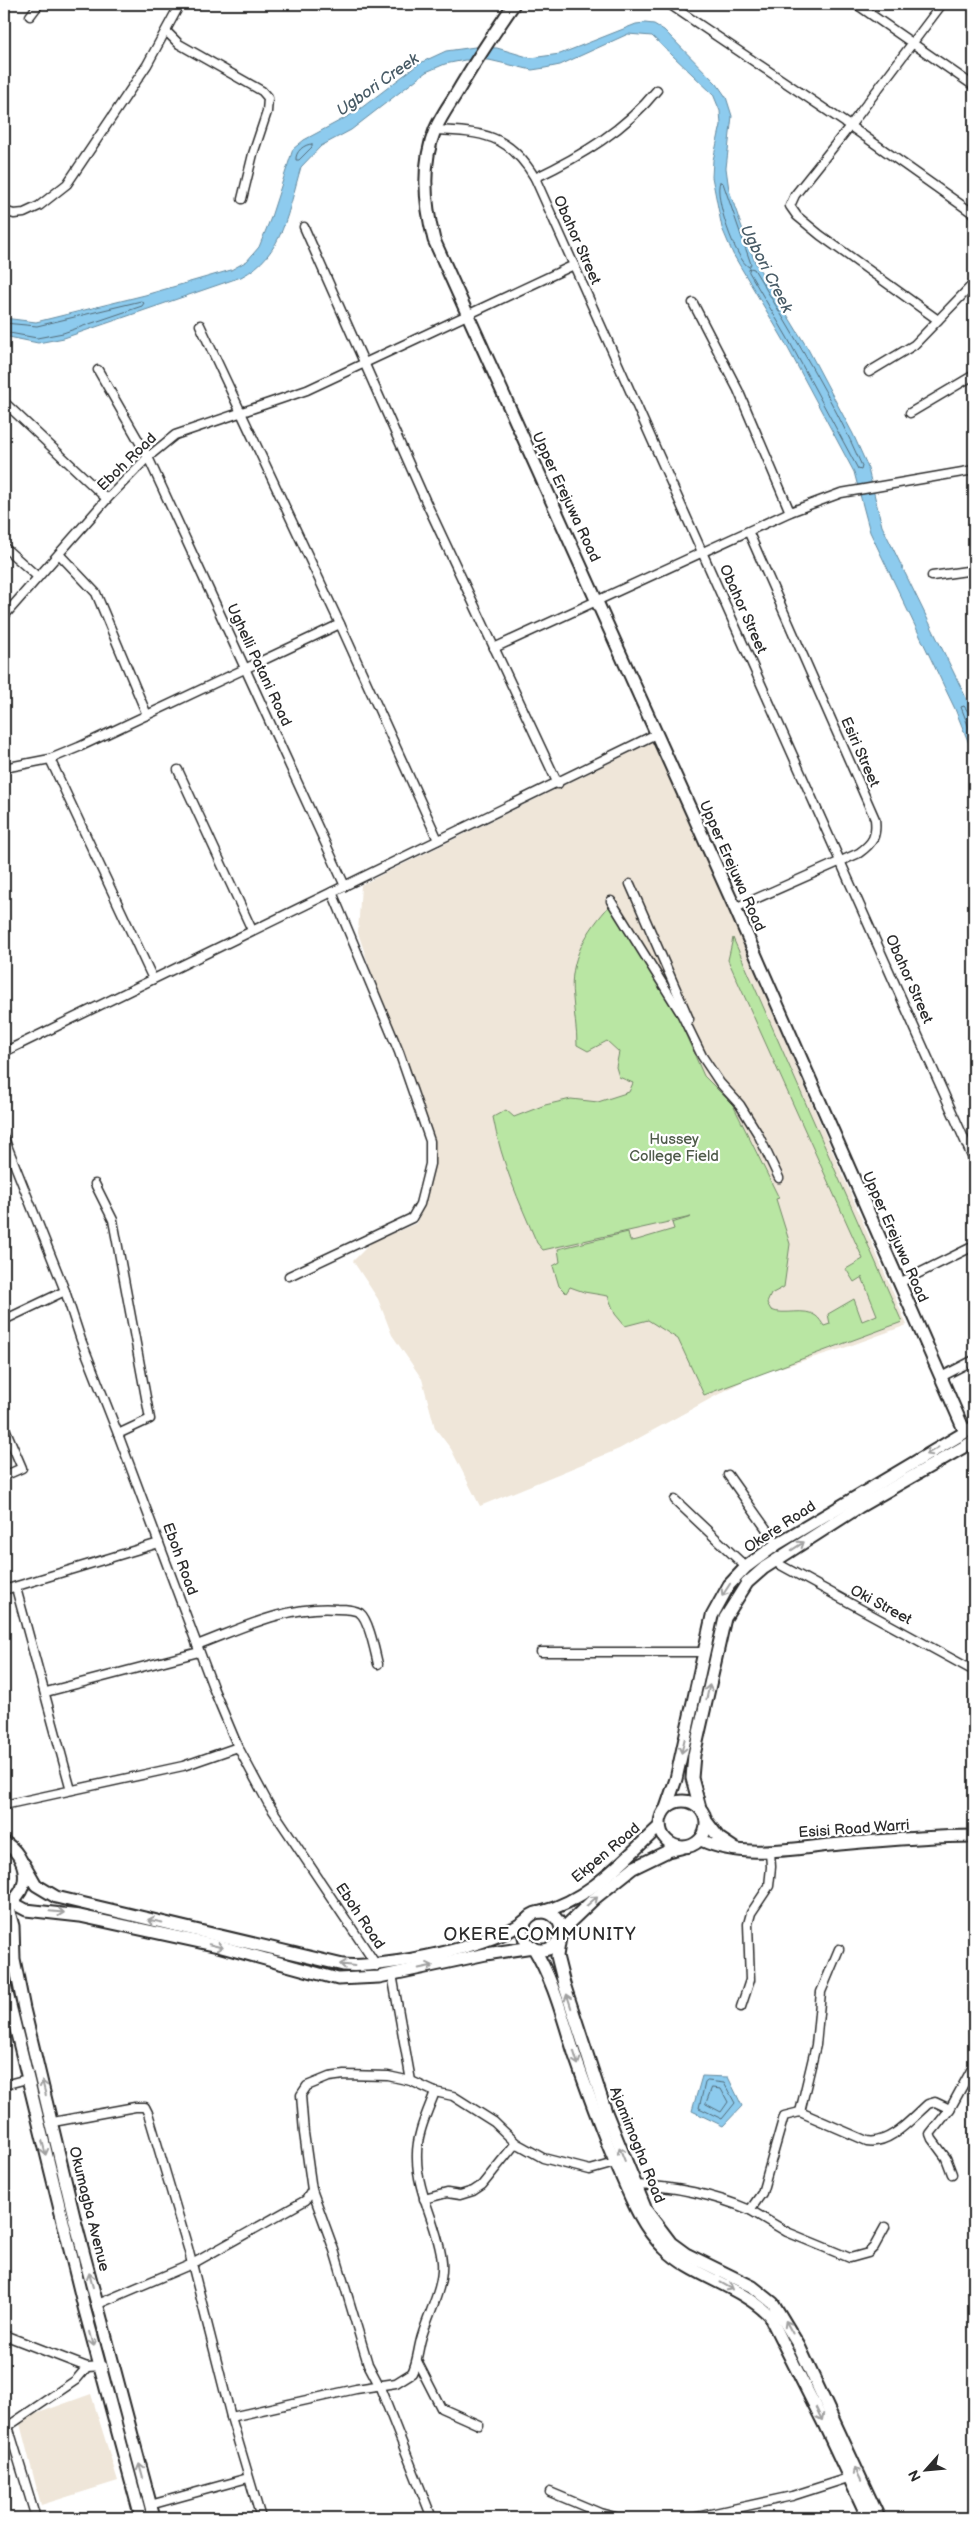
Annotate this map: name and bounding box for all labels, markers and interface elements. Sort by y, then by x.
water label: Ugbori Creek [333,49,424,120]
street label: Obahor Street [549,192,605,288]
water label: Ugbori Creek [736,222,797,317]
street label: Eboh Road [93,429,161,495]
street label: Upper Erejuwa Road [528,429,604,565]
street label: Obahor Street [715,561,771,657]
street label: Ughelli Patani Road [222,601,296,729]
street label: Esiri Street [836,714,884,790]
street label: Upper Erejuwa Road [695,798,769,934]
street label: Obahor Street [881,931,937,1027]
park label: Hussey College Field [629,1130,719,1166]
street label: Upper Erejuwa Road [858,1169,932,1305]
one-way arrow [925,1446,940,1456]
street label: Okere Road [741,1497,819,1557]
street label: Eboh Road [158,1520,202,1598]
one-way arrow [791,1541,805,1551]
street label: Oki Street [847,1581,915,1629]
one-way arrow [721,1583,731,1597]
one-way arrow [704,1684,714,1700]
one-way arrow [678,1737,687,1753]
street label: Esisi Road Warri [798,1816,910,1842]
street label: Ekpen Road [568,1819,644,1887]
street label: Eboh Road [331,1879,389,1953]
one-way arrow [585,1895,598,1906]
one-way arrow [49,1907,65,1917]
one-way arrow [147,1916,163,1925]
district label: OKERE COMMUNITY [444,1924,636,1945]
one-way arrow [208,1942,224,1951]
one-way arrow [340,1960,356,1970]
one-way arrow [417,1961,433,1971]
one-way arrow [564,1994,573,2009]
one-way arrow [572,2049,581,2065]
one-way arrow [39,2081,48,2097]
street label: Ajamimogha Road [605,2084,669,2206]
one-way arrow [40,2139,49,2155]
street label: Okumagba Avenue [64,2145,114,2273]
one-way arrow [617,2147,626,2162]
one-way arrow [86,2273,96,2289]
one-way arrow [719,2282,734,2292]
one-way arrow [784,2320,794,2335]
one-way arrow [88,2331,97,2347]
one-way arrow [815,2406,824,2421]
north arrow [900,2444,950,2494]
one-way arrow [136,2464,145,2480]
one-way arrow [853,2467,863,2482]
text: N [905,2467,925,2484]

